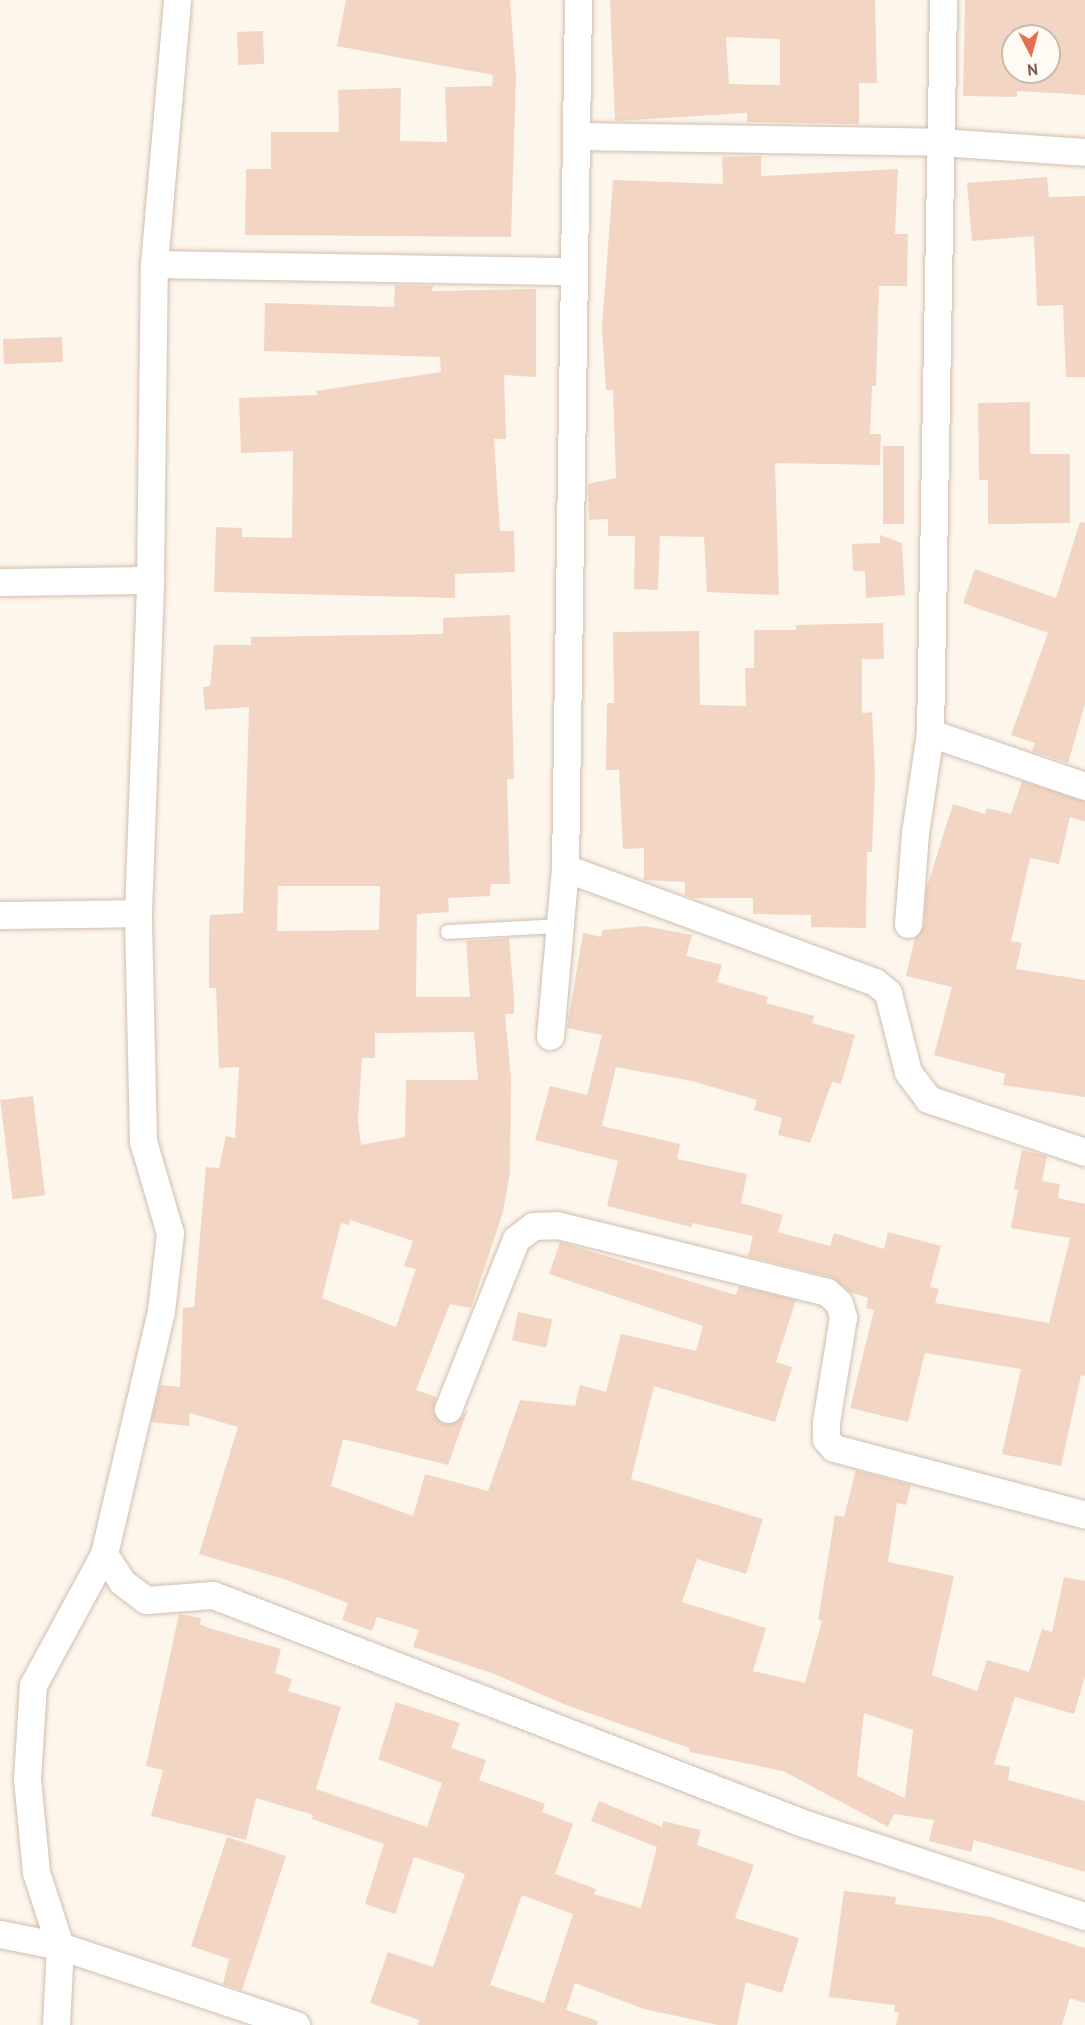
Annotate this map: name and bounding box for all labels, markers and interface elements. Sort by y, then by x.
north arrow [1001,24,1061,84]
text: N [1026,59,1039,80]

